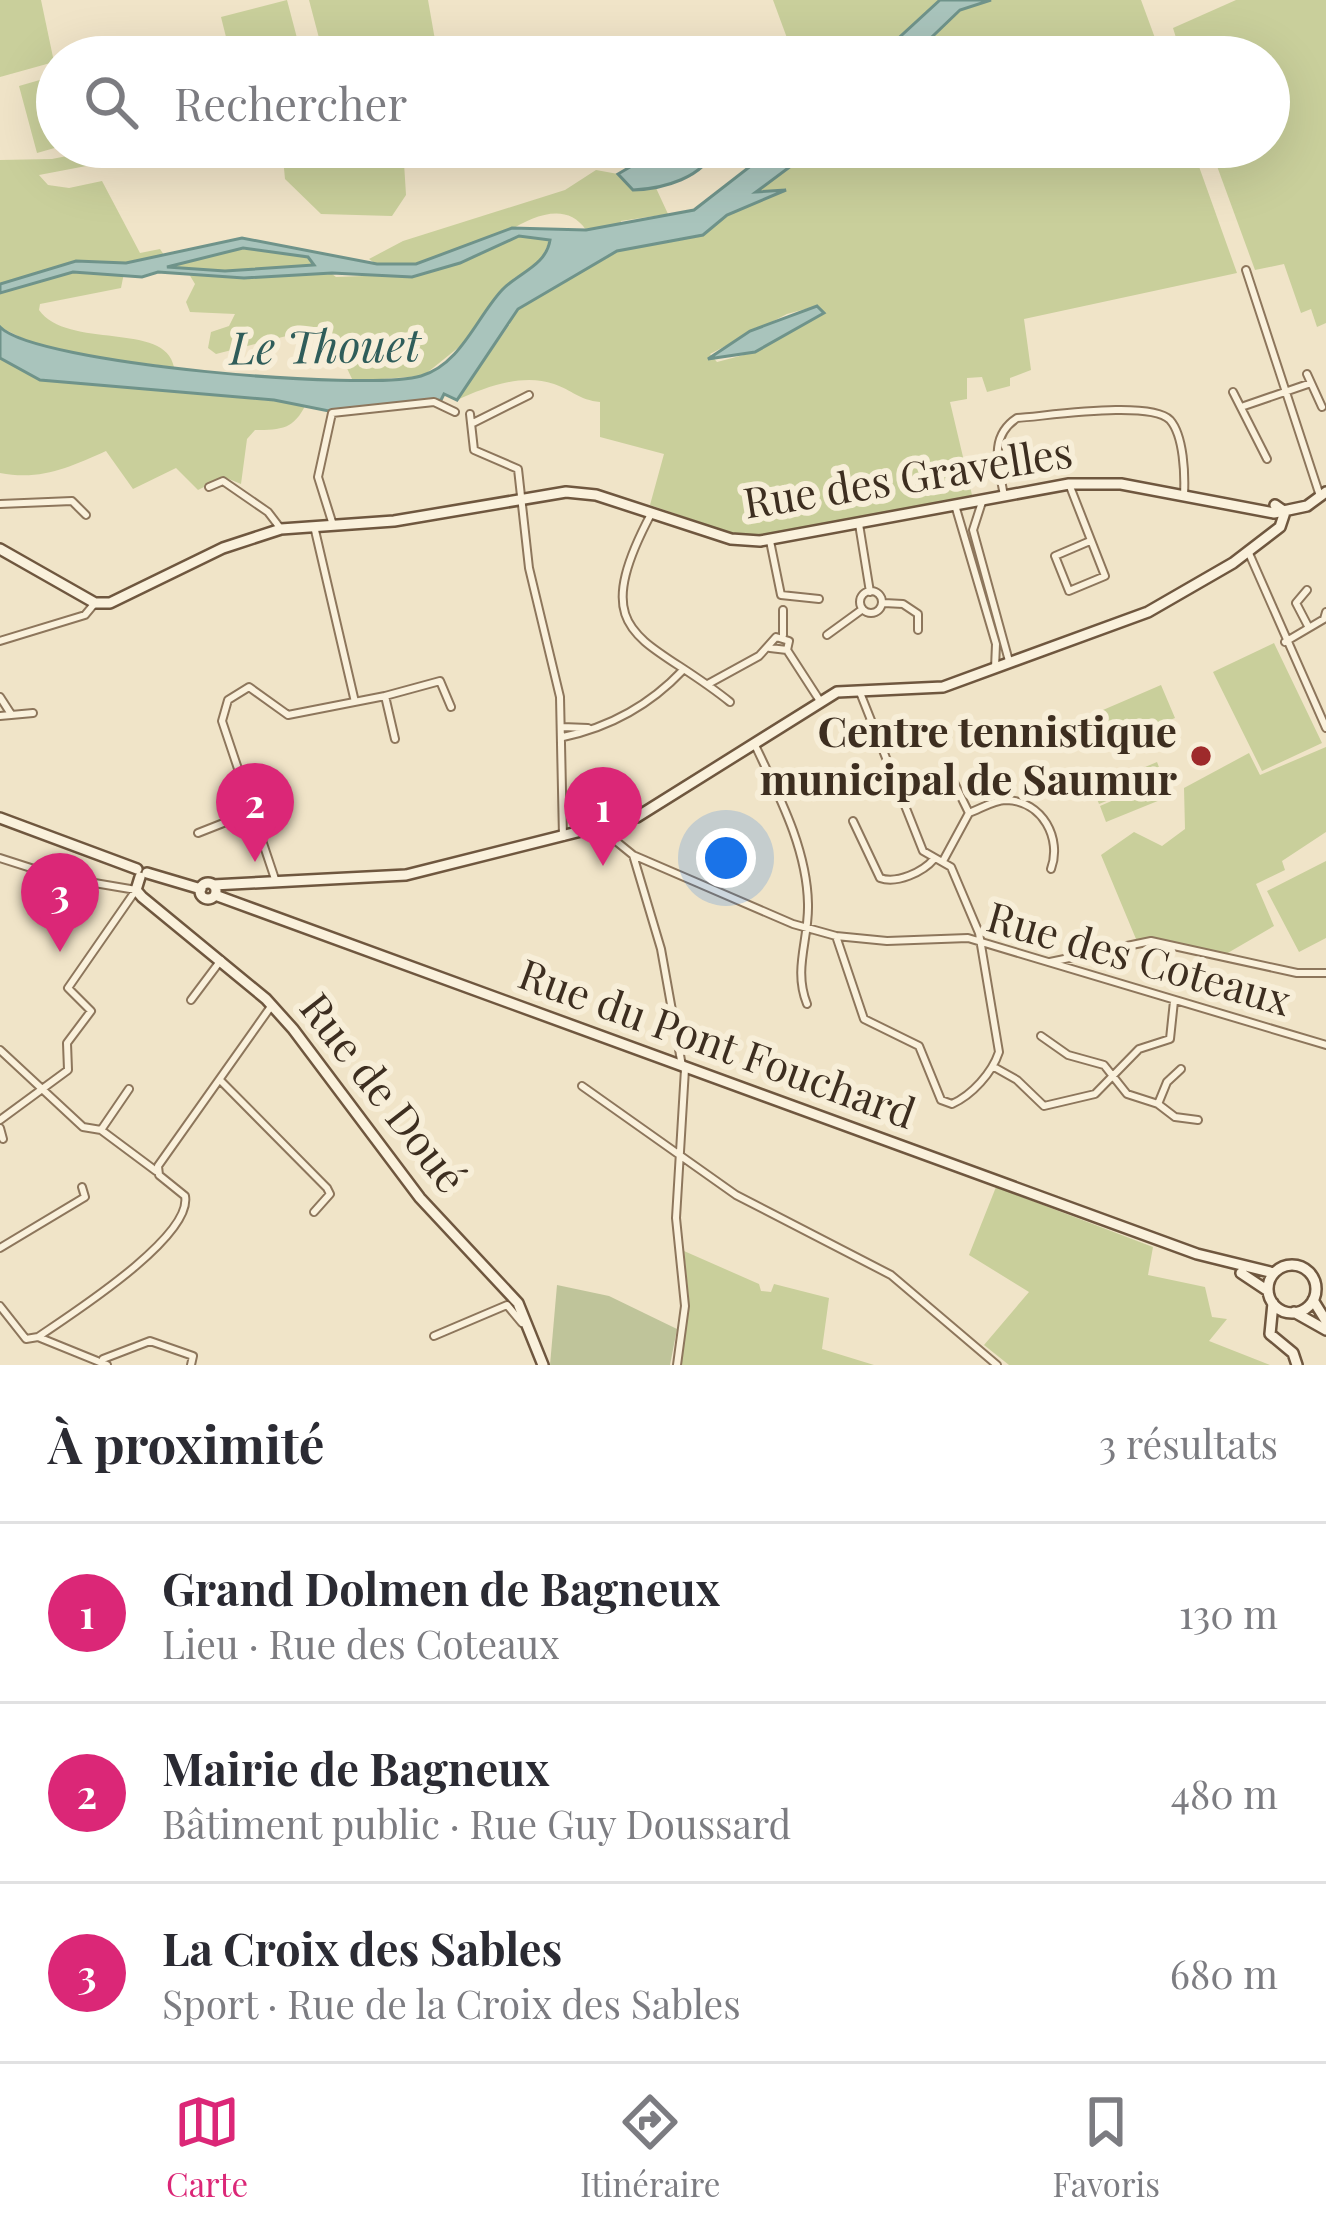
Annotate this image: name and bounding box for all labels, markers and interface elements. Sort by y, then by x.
search box [36,36,1290,168]
icon: search [78,69,144,135]
text: Rechercher [174,72,407,132]
water label: Le Thouet [227,312,423,376]
street label: Rue des Gravelles [739,422,1076,530]
place label: Centre tennistique municipal de Saumur [760,702,1177,806]
marker: Centre tennistique municipal de Saumur [1188,743,1214,769]
pin: 2 [216,763,294,862]
pin: 1 [564,767,642,866]
your location [696,828,756,888]
pin: 3 [21,853,99,952]
street label: Rue des Coteaux [981,887,1298,1027]
street label: Rue du Pont Fouchard [512,944,924,1140]
street label: Rue de Doué [289,981,480,1203]
text: À proximité [48,1409,325,1477]
text: 3 résultats [1099,1417,1278,1469]
text: Grand Dolmen de Bagneux [162,1557,720,1617]
text: 1 [80,1587,94,1639]
text: 130 m [1179,1587,1278,1639]
text: Lieu · Rue des Coteaux [162,1617,559,1669]
text: Mairie de Bagneux [162,1737,550,1797]
text: 2 [77,1767,97,1819]
text: 480 m [1171,1767,1278,1819]
text: Bâtiment public · Rue Guy Doussard [162,1797,791,1849]
text: La Croix des Sables [162,1917,562,1977]
text: 3 [77,1947,97,1999]
text: 680 m [1170,1947,1278,1999]
text: Sport · Rue de la Croix des Sables [162,1977,741,2029]
tab: Carte [166,2089,248,2205]
tab: Itinéraire [580,2089,720,2205]
tab: Favoris [1052,2089,1160,2205]

